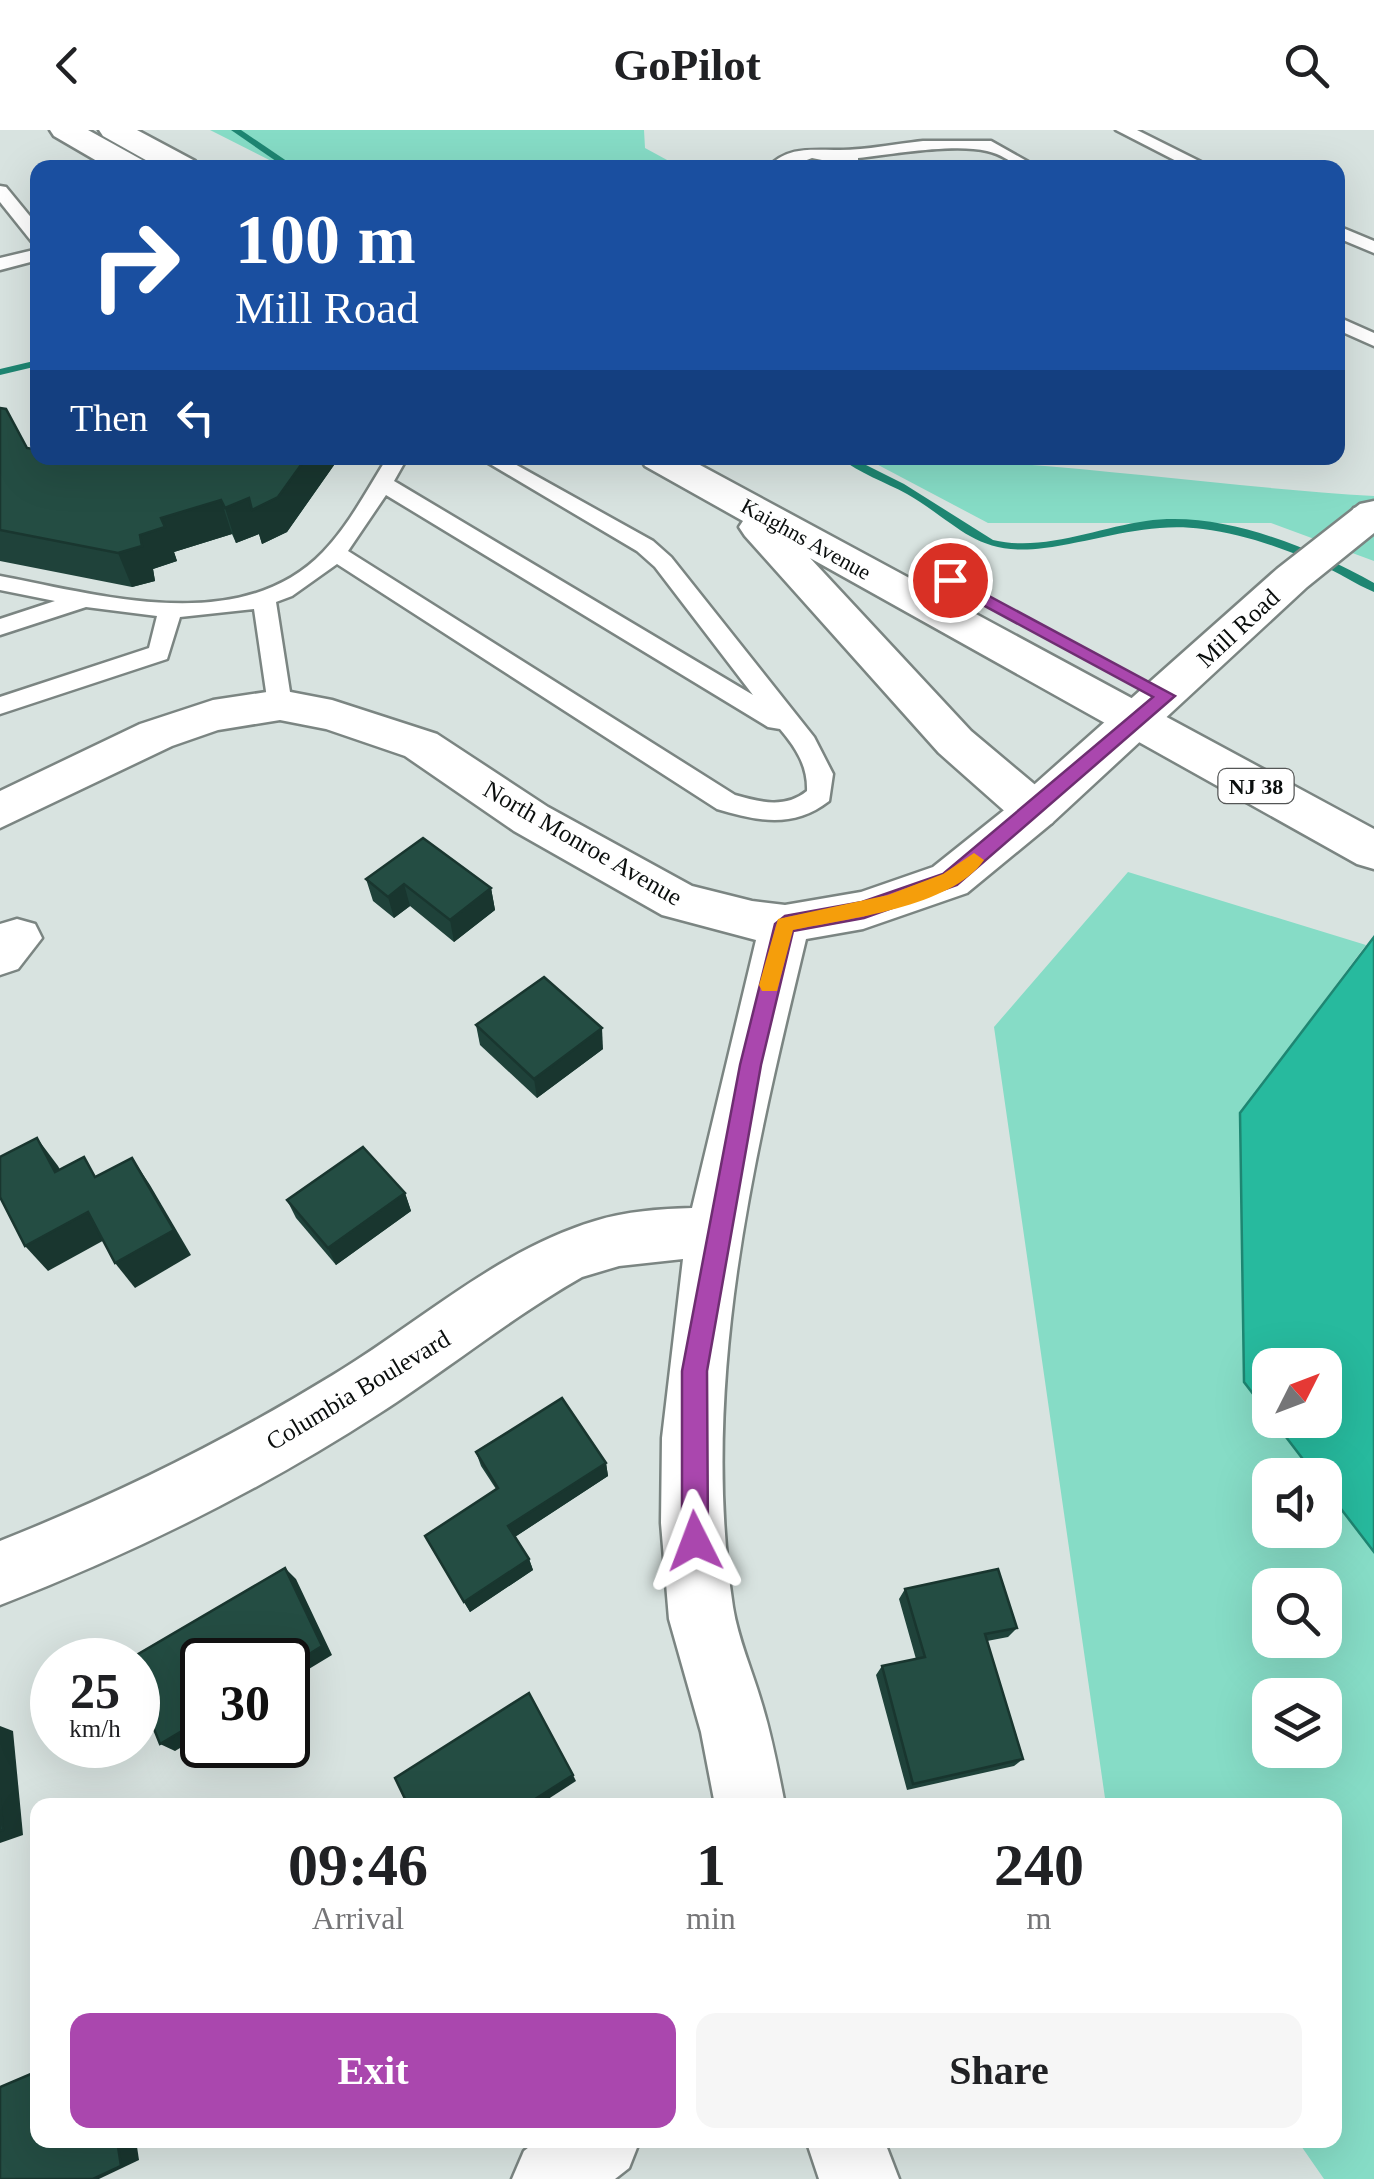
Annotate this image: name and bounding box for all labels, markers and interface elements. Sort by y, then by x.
icon: back [40,38,95,93]
icon: search [1279,38,1334,93]
text: GoPilot [613,40,761,90]
icon: right [70,200,200,330]
text: 100 m [235,201,416,278]
text: Mill Road [235,283,419,333]
icon: left [168,390,223,445]
text: Then [70,397,148,439]
street label: Kaighns Avenue [737,493,875,585]
pin [908,538,993,623]
icon: arrive [923,553,978,608]
street label: Mill Road [1191,583,1285,673]
road number: NJ 38 [1218,769,1294,803]
street label: North Monroe Avenue [479,775,687,911]
street label: Columbia Boulevard [261,1324,455,1455]
north arrow [1252,1348,1342,1438]
map controls [1252,1348,1342,1768]
button: sound [1252,1458,1342,1548]
position arrow [643,1489,747,1593]
button: search [1252,1568,1342,1658]
speed limit sign: 30 [180,1638,310,1768]
text: 25 [70,1663,120,1719]
button: layers [1252,1678,1342,1768]
text: km/h [69,1715,121,1742]
text: 09:46 [288,1832,428,1898]
text: 1 [696,1832,726,1898]
text: 240 [994,1832,1084,1898]
text: Arrival [312,1900,404,1936]
text: min [686,1900,736,1936]
text: m [1026,1900,1051,1936]
button: Exit [70,2013,676,2128]
button: Share [696,2013,1302,2128]

